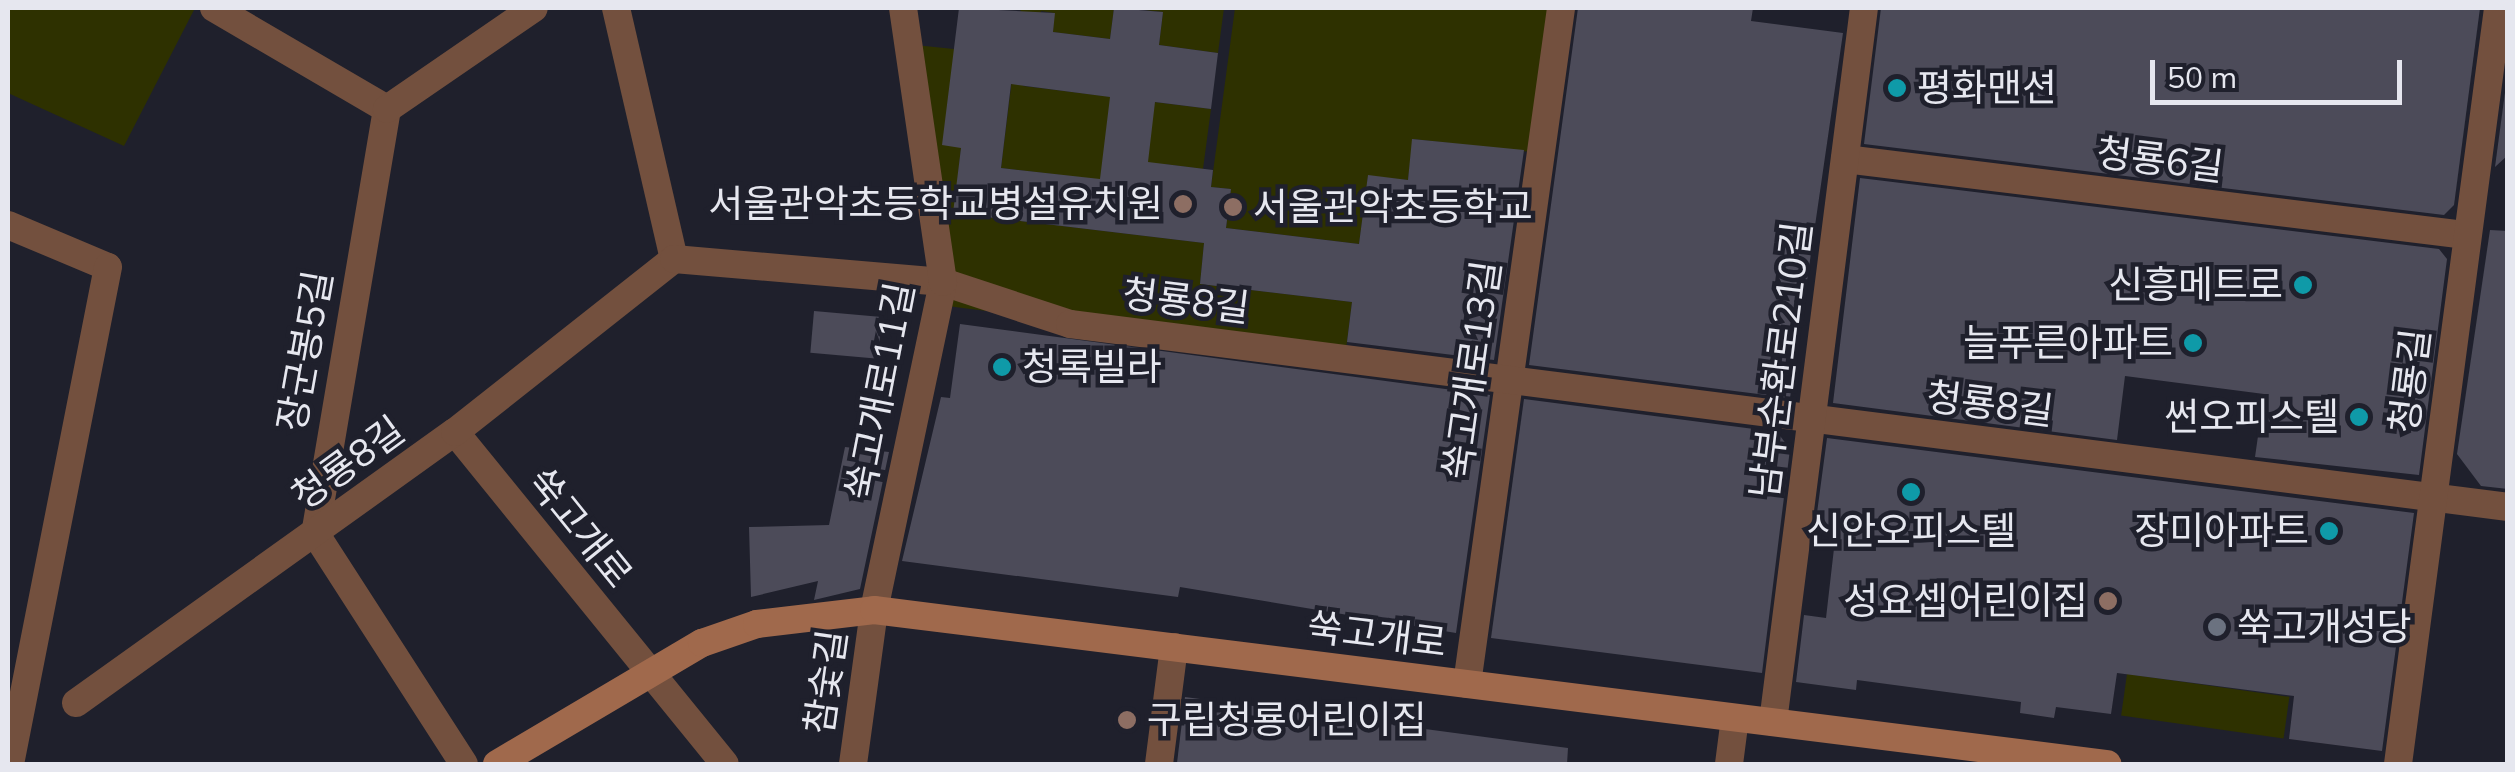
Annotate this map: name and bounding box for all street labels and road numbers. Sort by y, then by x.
street label: 청룡6길 [2094,130,2226,190]
street label: 남부순환로210길 [1741,219,1821,501]
street label: 쑥고개로13길 [1434,258,1510,482]
street label: 장군봉5길 [268,267,342,435]
street label: 청룡8길 [1120,271,1252,331]
street label: 쑥고개로11길 [837,278,923,504]
street label: 청룡길 [2381,326,2439,436]
street label: 청룡8길 [1924,374,2056,434]
street label: 청룡8길 [283,407,413,519]
street label: 쑥고개로 [518,459,642,597]
street label: 쑥고개로 [1305,604,1449,666]
street label: 참숯길 [796,627,856,737]

